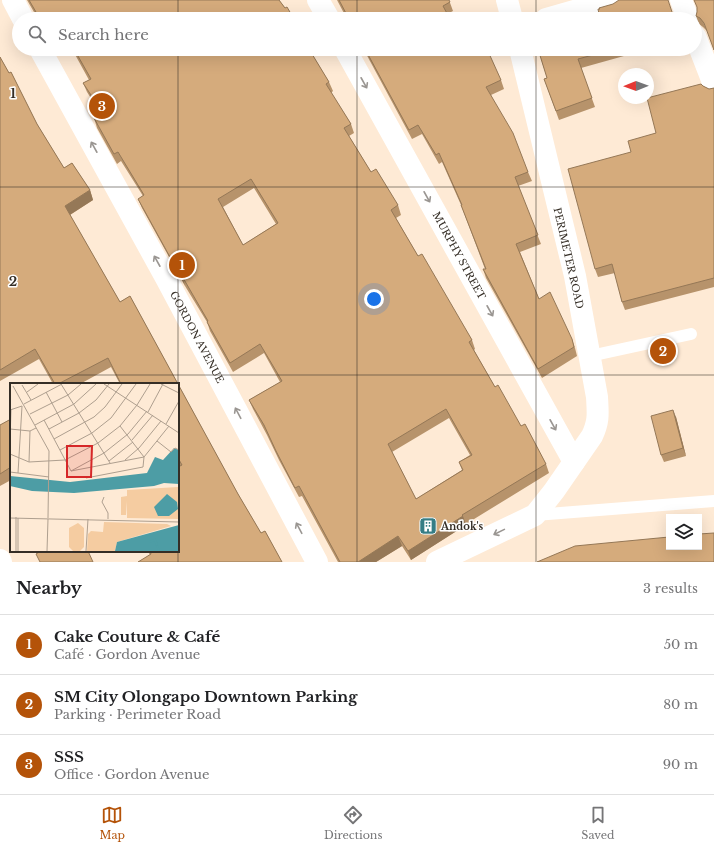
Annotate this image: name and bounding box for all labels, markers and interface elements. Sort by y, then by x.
search box [12,12,702,56]
icon: search [26,23,48,45]
text: Search here [58,25,149,44]
north arrow [618,68,654,104]
one-way arrow [361,77,369,89]
text: 1 [10,85,16,102]
pin: 3 [89,91,115,121]
one-way arrow [90,141,97,153]
one-way arrow [424,191,431,203]
street label: PERIMETER ROAD [551,206,587,310]
street label: MURPHY STREET [429,210,489,302]
pin: 1 [169,250,195,280]
one-way arrow [152,255,160,267]
text: 2 [9,273,17,290]
street label: GORDON AVENUE [167,289,227,385]
your location [364,289,384,309]
one-way arrow [486,305,494,317]
pin: 2 [650,336,676,366]
inset map [10,383,179,552]
one-way arrow [233,407,241,419]
one-way arrow [549,418,557,430]
map controls [666,514,702,550]
button: layers [666,514,702,550]
building icon: Andok's [418,516,438,536]
place label: Andok's [440,520,483,533]
one-way arrow [295,522,302,534]
one-way arrow [494,529,506,536]
text: Nearby [16,578,82,599]
text: 3 results [643,580,698,597]
text: Cake Couture & Café [54,627,220,646]
text: 1 [26,636,32,653]
text: 50 m [664,636,698,653]
text: Café · Gordon Avenue [54,646,200,663]
text: SM City Olongapo Downtown Parking [54,687,357,706]
text: 2 [25,696,33,713]
text: 80 m [663,696,698,713]
text: Parking · Perimeter Road [54,706,221,723]
text: SSS [54,747,84,766]
text: 3 [25,756,33,773]
text: 90 m [663,756,698,773]
text: Office · Gordon Avenue [54,766,209,783]
tab: Map [99,804,125,842]
tab: Directions [324,804,382,842]
tab: Saved [581,804,615,842]

